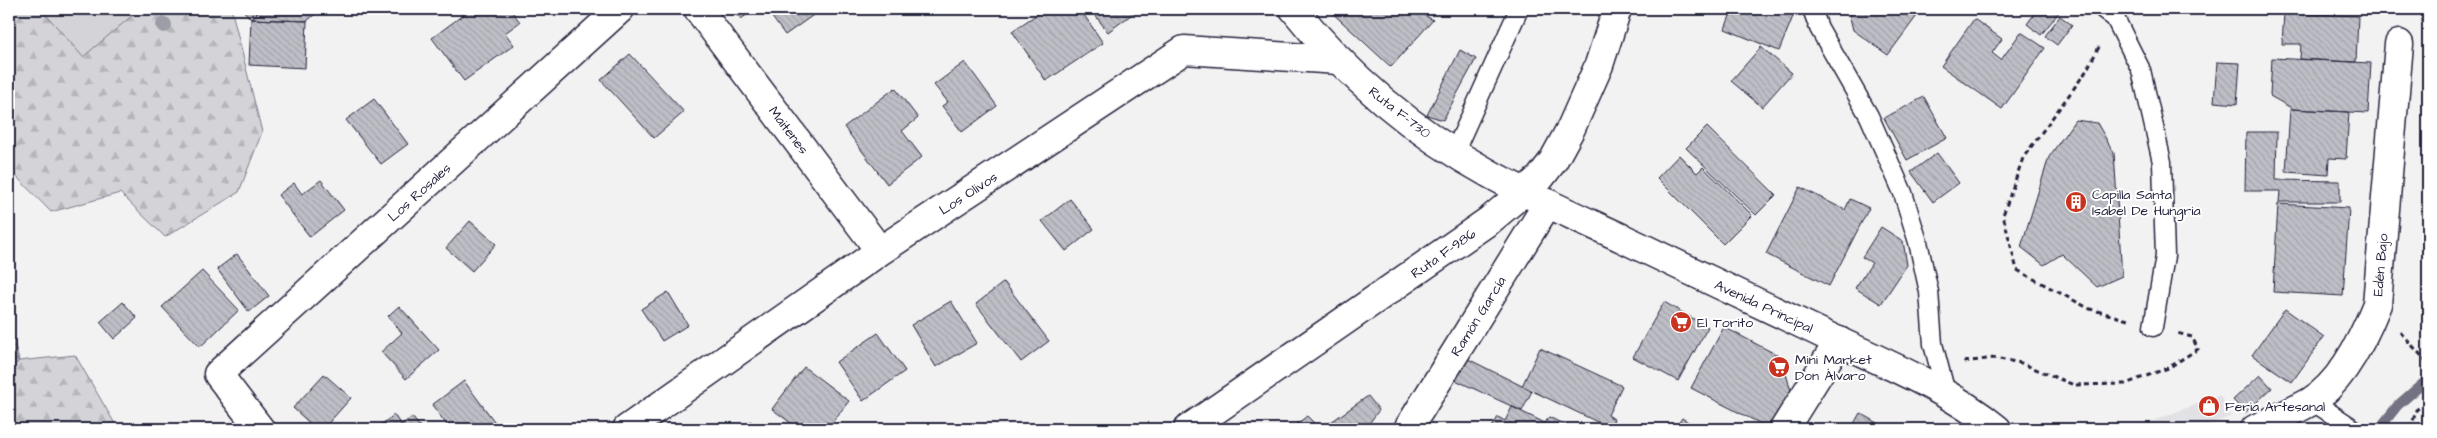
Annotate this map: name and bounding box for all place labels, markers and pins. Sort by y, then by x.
place label: Capilla Santa Isabel De Hungría [2092,185,2201,221]
building icon: Capilla Santa Isabel De Hungría [2064,190,2088,214]
supermarket icon: El Torito [1669,310,1693,334]
place label: El Torito [1697,313,1753,333]
place label: Mini Market Don Álvaro [1795,350,1872,386]
supermarket icon: Mini Market Don Álvaro [1767,355,1791,379]
shop icon: Feria Artesanal [2197,394,2221,418]
place label: Feria Artesanal [2225,397,2325,417]

